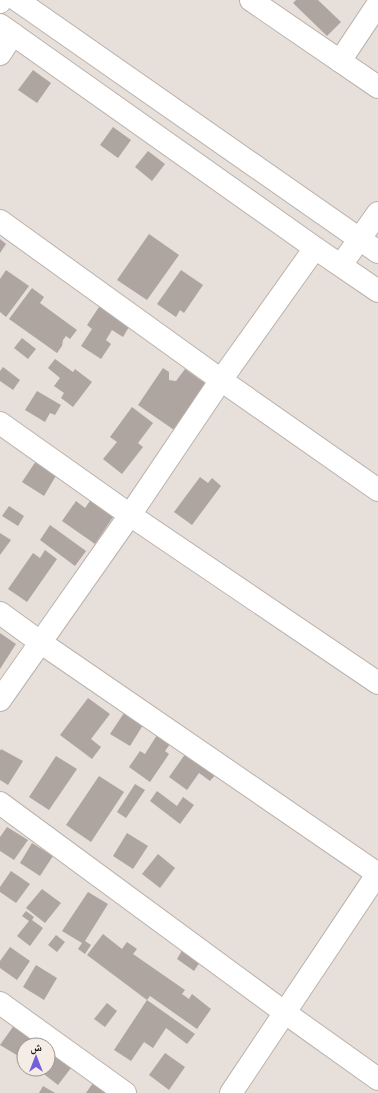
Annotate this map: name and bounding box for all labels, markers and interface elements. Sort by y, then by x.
north arrow [16,1037,56,1077]
text: ش [30,1039,42,1058]

